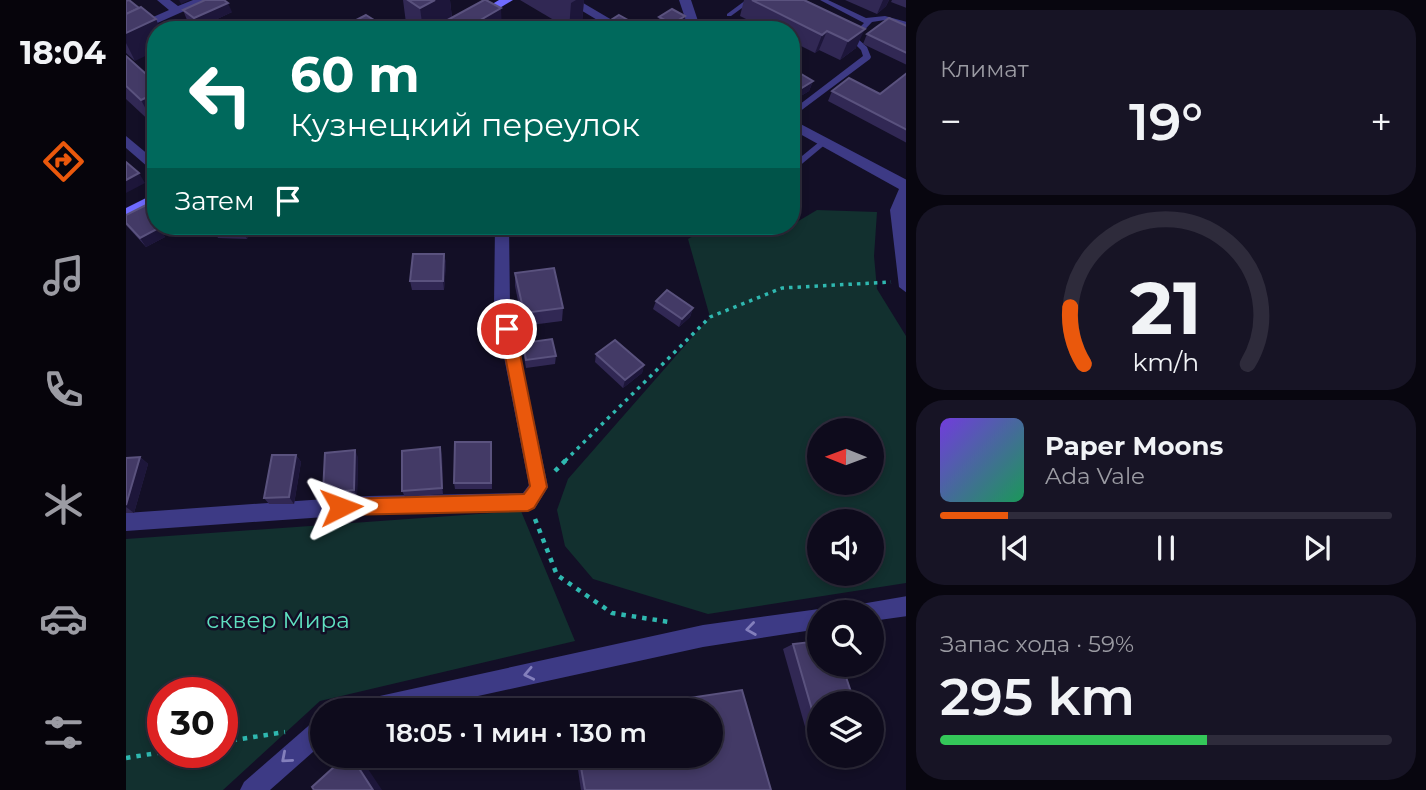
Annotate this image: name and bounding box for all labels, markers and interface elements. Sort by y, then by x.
text: 18:04 [20,33,106,72]
text: 60 m [290,45,420,104]
icon: left [175,49,266,140]
text: Климат [940,55,1029,83]
text: 19° [1129,90,1203,153]
text: − [940,98,962,145]
text: + [1370,98,1392,145]
text: Кузнецкий переулок [290,105,640,144]
icon: directions [39,137,88,186]
icon: arrive [269,182,307,220]
text: Затем [175,185,255,217]
icon: music [39,251,88,300]
text: 21 [1130,264,1202,352]
pin [477,299,537,359]
icon: arrive [488,310,526,348]
text: km/h [1133,346,1199,376]
icon: phone [39,365,88,414]
north arrow [807,418,884,495]
map controls [807,418,884,768]
text: Paper Moons [1045,430,1223,462]
text: Ada Vale [1045,462,1145,490]
position arrow [304,470,378,544]
icon: climate [39,480,88,529]
button: sound [807,509,884,586]
icon: previous [996,529,1034,567]
icon: pause [1147,529,1185,567]
icon: next [1298,529,1336,567]
icon: car [39,594,88,643]
button: search [807,600,884,677]
park label: сквер Мира [206,606,350,634]
one-way arrow [746,621,757,636]
text: Запас хода · 59% [940,630,1134,658]
text: 295 km [940,665,1135,728]
one-way arrow [523,666,535,681]
speed limit sign: 30 [147,677,238,768]
button: layers [807,691,884,768]
icon: filters [39,708,88,757]
text: 18:05 · 1 мин · 130 m [386,717,647,749]
one-way arrow [282,750,295,762]

